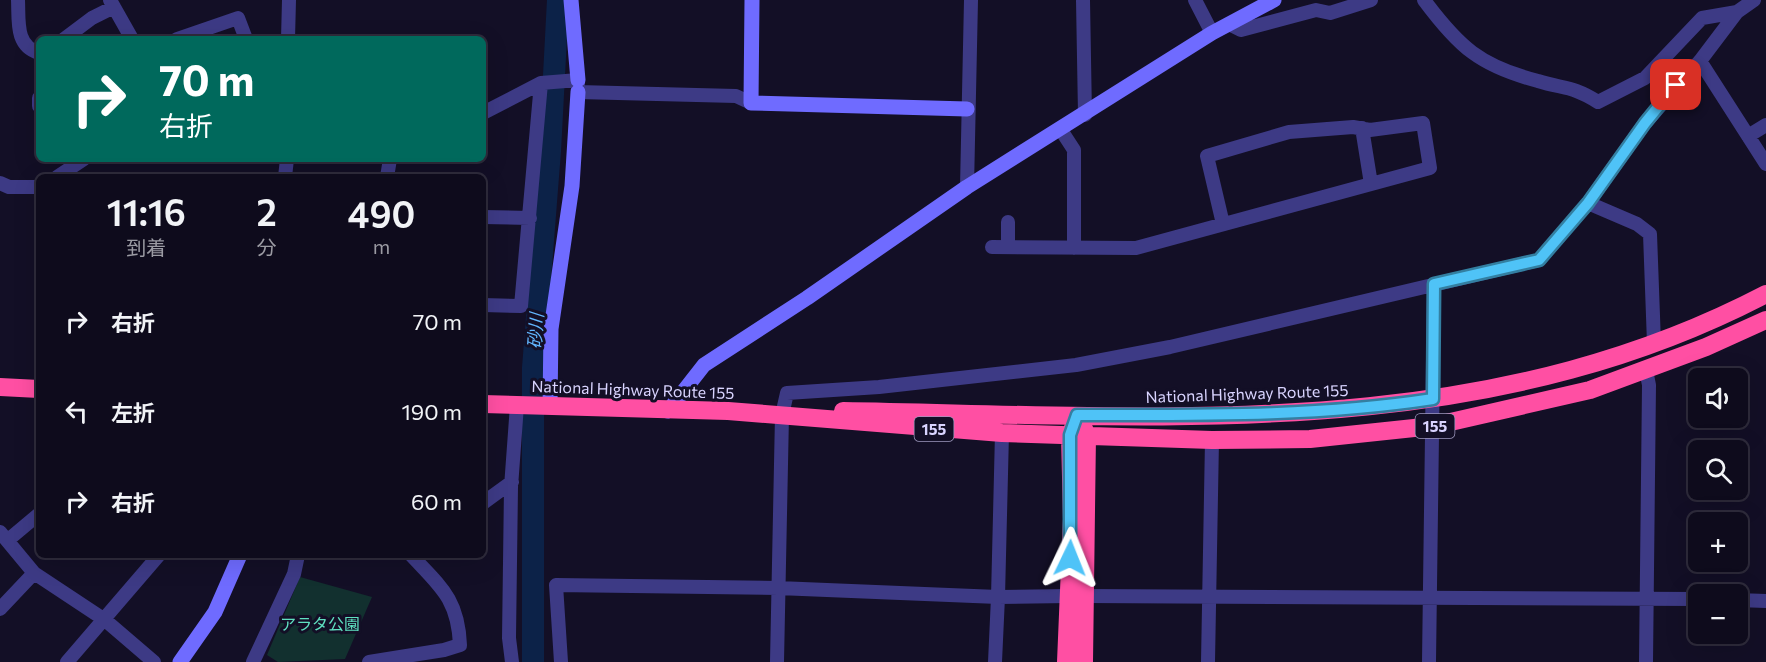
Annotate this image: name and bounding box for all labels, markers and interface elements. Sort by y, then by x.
text: 70 m [159,53,254,105]
pin [1650,59,1701,110]
icon: right [60,60,138,138]
icon: arrive [1659,68,1692,101]
text: 右折 [159,109,213,142]
text: 11:16 [107,189,186,233]
text: 2 [257,189,277,233]
text: 490 [348,191,415,235]
text: m [373,234,390,258]
text: 到着 [126,235,166,259]
text: 分 [257,235,277,259]
icon: right [60,305,93,338]
text: 70 m [413,308,462,335]
text: 右折 [111,309,155,336]
water label: 砂川 [523,310,547,350]
map controls [1688,368,1748,644]
button: sound [1688,368,1748,428]
street label: National Highway Route 155 [531,376,735,402]
street label: National Highway Route 155 [1145,380,1349,406]
icon: left [60,395,93,428]
text: 190 m [401,398,462,425]
text: 左折 [111,399,155,426]
road number: 155 [1416,414,1454,438]
road number: 155 [914,417,954,441]
button: search [1688,440,1748,500]
icon: right [60,485,93,518]
text: 60 m [411,488,462,515]
text: 右折 [111,489,155,516]
button: + [1688,512,1748,572]
position arrow [1038,526,1102,590]
button: − [1688,584,1748,644]
park label: アラタ公園 [280,614,360,633]

